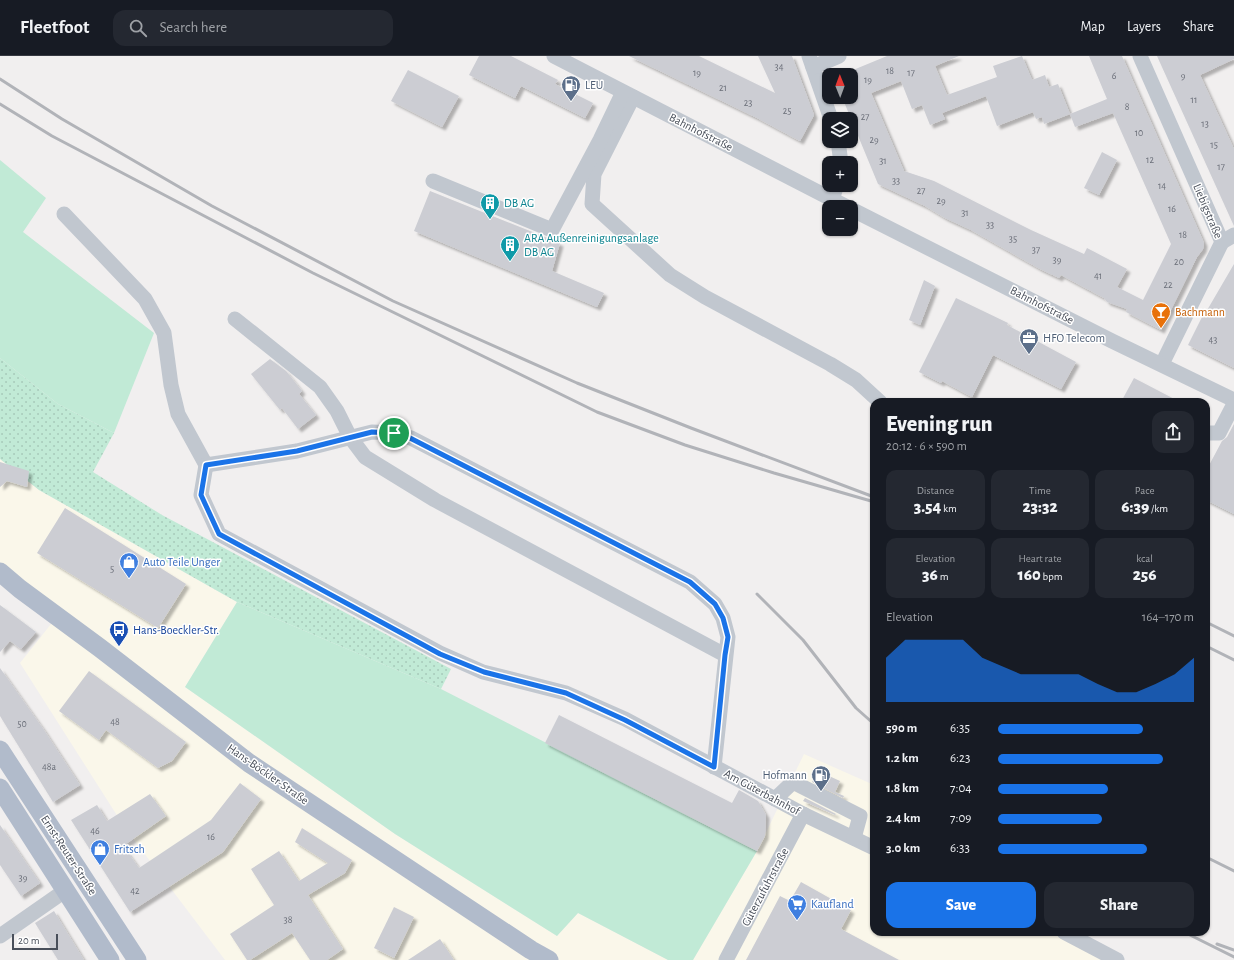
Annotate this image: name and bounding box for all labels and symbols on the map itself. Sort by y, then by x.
house number: 34 [775,62,784,72]
house number: 18 [886,66,894,76]
house number: 19 [693,68,701,78]
north arrow [822,68,858,104]
house number: 17 [907,68,915,78]
house number: 6 [1112,71,1117,81]
house number: 9 [1181,71,1186,81]
fuel station icon: LEU [560,74,582,102]
house number: 19 [864,75,872,85]
place label: LEU [585,79,603,91]
house number: 21 [719,83,727,93]
house number: 11 [1191,95,1197,105]
house number: 23 [744,98,752,108]
house number: 8 [1125,102,1130,112]
house number: 25 [783,106,791,116]
street label: Bahnhofstraße [667,111,735,153]
house number: 27 [861,112,869,122]
house number: 13 [1201,119,1209,129]
house number: 10 [1135,128,1143,138]
house number: 29 [869,135,879,145]
house number: 15 [1210,140,1218,150]
house number: 12 [1146,155,1154,165]
house number: 31 [879,156,887,166]
house number: 17 [1217,162,1225,172]
house number: 33 [892,176,900,186]
house number: 14 [1158,181,1166,191]
street label: Liebigstraße [1191,182,1225,240]
house number: 27 [917,186,925,196]
building icon: DB AG [479,192,501,220]
house number: 29 [936,196,946,206]
place label: DB AG [504,197,534,209]
house number: 16 [1168,204,1176,214]
house number: 31 [961,208,969,218]
house number: 33 [986,220,994,230]
house number: 18 [1179,230,1187,240]
place label: ARA Außenreinigungsanlage DB AG [524,232,659,258]
building icon: ARA Außenreinigungsanlage DB AG [499,234,521,262]
house number: 35 [1009,234,1017,244]
house number: 37 [1032,245,1040,255]
house number: 39 [1053,255,1062,265]
house number: 20 [1174,257,1184,267]
house number: 41 [1094,271,1102,281]
house number: 22 [1163,280,1173,290]
street label: Bahnhofstraße [1008,284,1076,326]
bar icon: Bachmann [1150,301,1172,329]
place label: Bachmann [1175,306,1225,318]
office icon: HFO Telecom [1018,327,1040,355]
place label: HFO Telecom [1043,332,1105,344]
house number: 43 [1209,335,1217,345]
pin [377,416,411,450]
shop icon: Auto Teile Unger [118,551,140,579]
place label: Auto Teile Unger [143,556,220,568]
house number: 5 [110,564,114,574]
bus stop icon: Hans-Boeckler-Str. [108,619,130,647]
place label: Hans-Boeckler-Str. [133,624,219,636]
house number: 48 [110,717,120,727]
house number: 50 [17,719,27,729]
street label: Hans-Böckler-Straße [225,741,311,807]
house number: 48a [42,762,56,772]
fuel station icon: Hofmann [810,764,832,792]
street label: Am Güterbahnhof [722,767,803,818]
place label: Hofmann [762,769,807,781]
street label: Ernst-Reuter-Straße [39,813,99,897]
house number: 46 [90,826,100,836]
house number: 16 [207,832,215,842]
shop icon: Fritsch [89,838,111,866]
place label: Fritsch [114,843,145,855]
street label: Güterzufuhrstraße [739,846,791,928]
house number: 39 [19,873,28,883]
house number: 42 [130,886,140,896]
supermarket icon: Kaufland [786,893,808,921]
place label: Kaufland [811,898,854,910]
house number: 38 [284,915,293,925]
scale bar [12,932,58,951]

